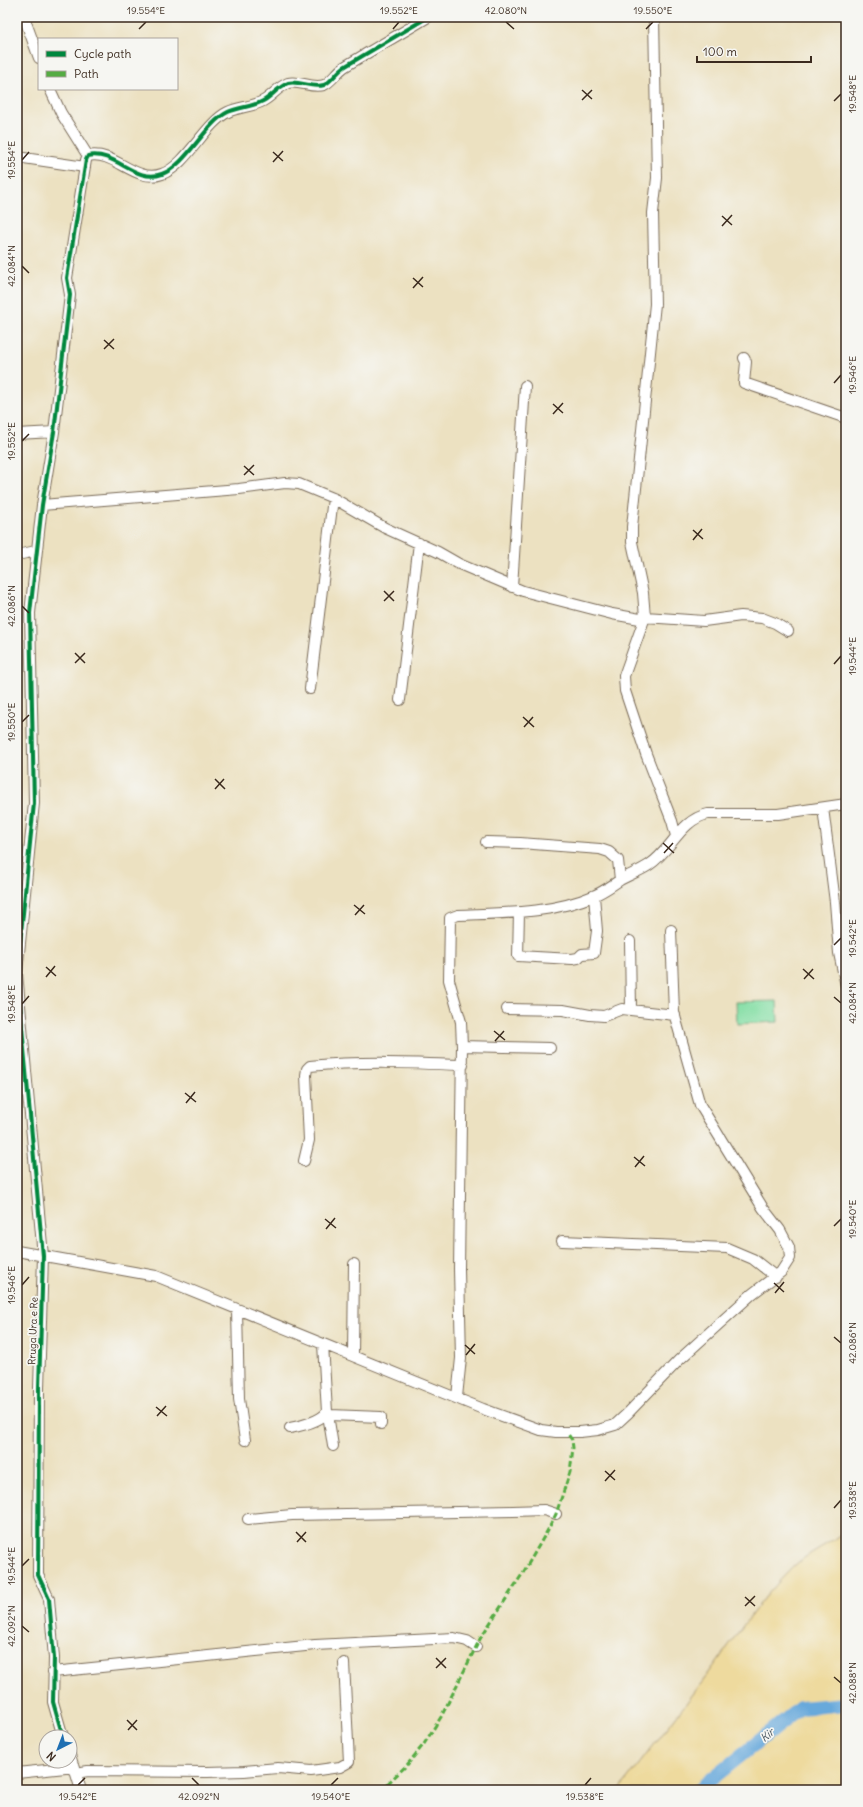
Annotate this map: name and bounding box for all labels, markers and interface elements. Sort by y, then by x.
text: 19.554°E [127,4,165,17]
text: 19.552°E [380,4,418,17]
text: 42.080°N [485,4,527,17]
text: 19.550°E [634,4,673,17]
legend [38,38,178,90]
scale bar [697,38,811,64]
text: 100 m [703,44,737,59]
text: Cycle path [74,46,131,61]
text: Path [74,66,99,81]
text: 19.548°E [846,75,859,113]
text: 19.554°E [5,141,18,179]
text: 42.084°N [5,245,18,287]
text: 19.546°E [846,356,859,394]
text: 19.552°E [5,422,18,460]
text: 42.086°N [5,585,18,627]
text: 19.544°E [846,637,859,675]
text: 19.550°E [5,702,18,741]
text: 19.542°E [846,919,859,957]
text: 42.084°N [846,982,859,1024]
text: 19.548°E [5,985,18,1023]
text: 19.540°E [846,1199,859,1238]
text: 19.546°E [5,1266,18,1304]
street label: Rruga Ura e Re [25,1297,41,1365]
text: 42.086°N [846,1322,859,1364]
text: 19.538°E [846,1481,859,1519]
text: 19.544°E [5,1547,18,1585]
text: 42.092°N [5,1605,18,1647]
text: 42.088°N [846,1662,859,1704]
water label: Kir [757,1724,778,1745]
north arrow [38,1729,78,1769]
text: N [44,1749,59,1764]
text: 19.542°E [59,1790,97,1803]
text: 42.092°N [178,1790,220,1803]
text: 19.540°E [312,1790,351,1803]
text: 19.538°E [566,1790,604,1803]

